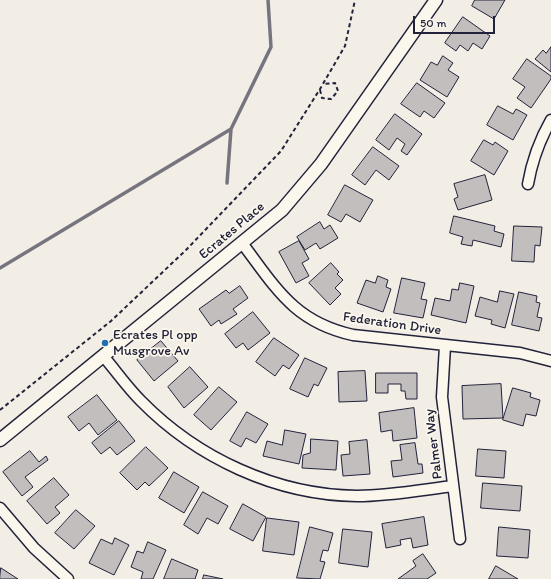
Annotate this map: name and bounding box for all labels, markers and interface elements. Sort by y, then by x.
scale bar [415,8,497,34]
text: 50 m [420,16,446,30]
street label: Ecrates Place [196,199,268,263]
street label: Federation Drive [342,309,442,339]
place label: Ecrates Pl opp Musgrove Av [113,327,198,360]
marker: Ecrates Pl opp Musgrove Av [100,338,110,348]
street label: Palmer Way [421,408,447,480]

